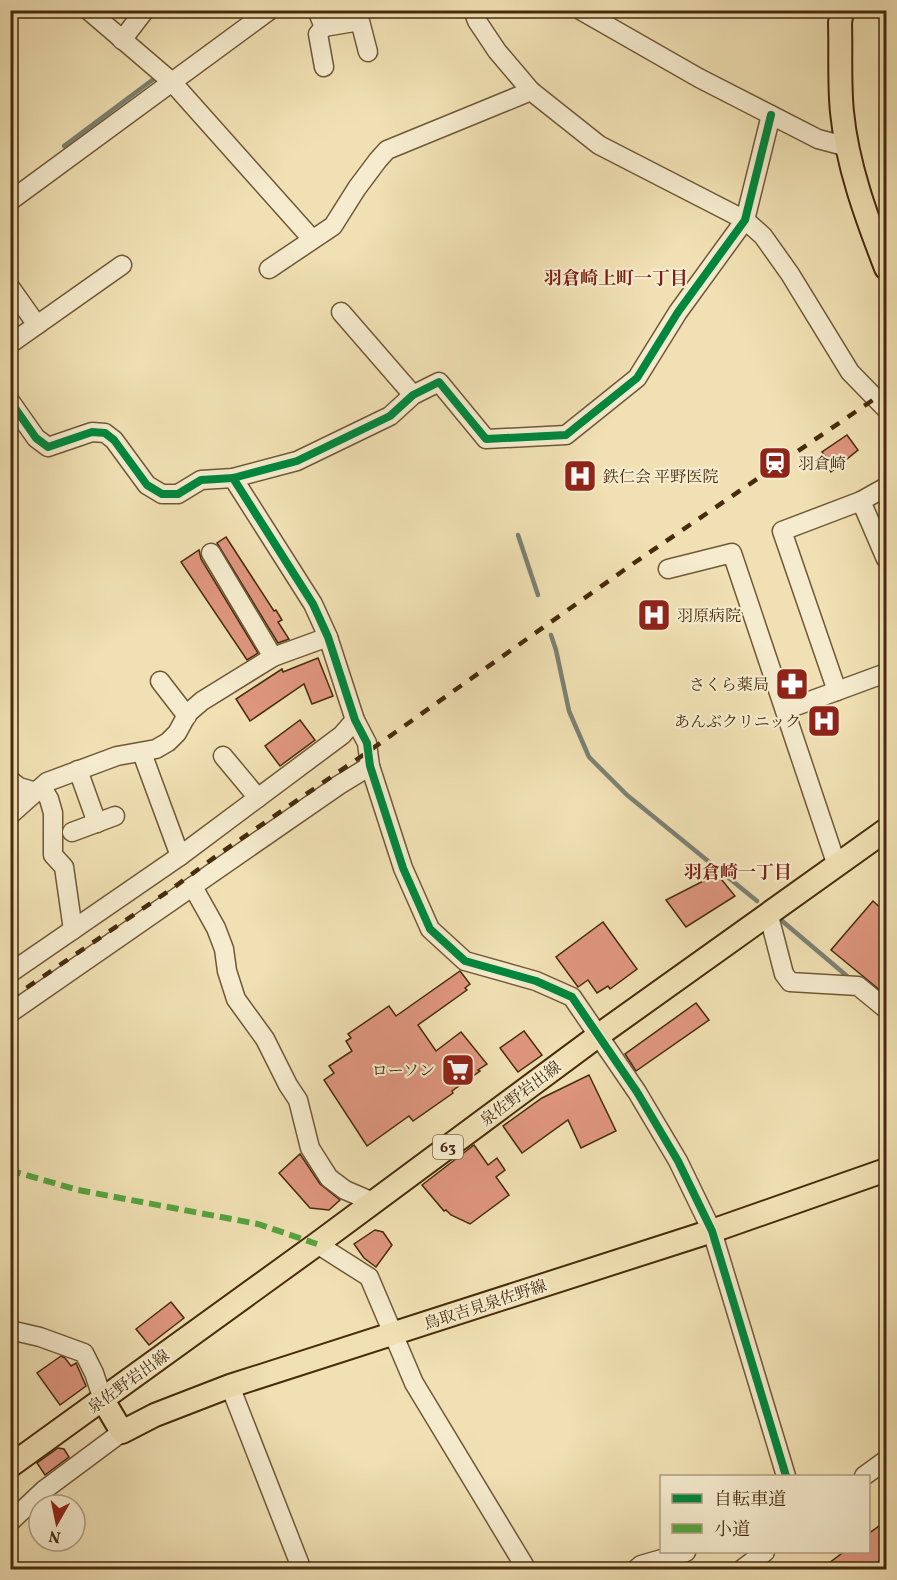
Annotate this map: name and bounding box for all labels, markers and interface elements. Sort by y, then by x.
district label: 羽倉崎上町一丁目 [544,267,688,292]
station icon: 羽倉崎 [757,445,793,481]
place label: 羽倉崎 [798,454,846,476]
hospital icon: 鉄仁会 平野医院 [562,458,598,494]
place label: 鉄仁会 平野医院 [602,467,718,489]
hospital icon: 羽原病院 [636,597,672,633]
place label: 羽原病院 [677,606,741,628]
pharmacy icon: さくら薬局 [774,666,810,702]
place label: さくら薬局 [689,675,769,697]
hospital icon: あんぶクリニック [806,703,842,739]
place label: あんぶクリニック [674,712,801,734]
district label: 羽倉崎一丁目 [684,861,792,886]
supermarket icon: ローソン [440,1052,476,1088]
street label: 泉佐野岩出線 [476,1057,566,1132]
place label: ローソン [372,1061,435,1083]
road number: 63 [433,1135,463,1159]
street label: 鳥取吉見泉佐野線 [421,1276,550,1336]
street label: 泉佐野岩出線 [84,1346,174,1420]
legend [660,1475,870,1553]
text: 自転車道 [714,1488,786,1513]
north arrow [27,1493,87,1553]
text: 小道 [714,1518,750,1543]
text: N [47,1524,62,1548]

